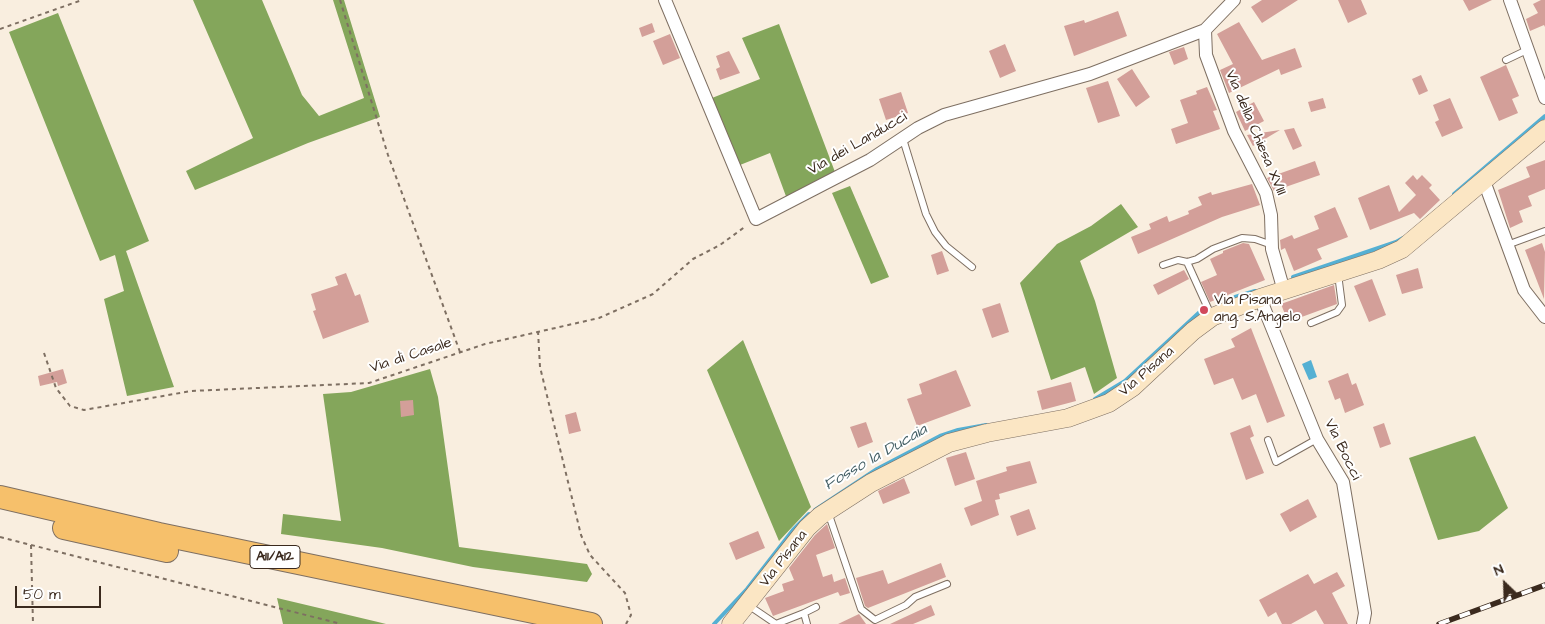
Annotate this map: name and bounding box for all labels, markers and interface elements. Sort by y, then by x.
street label: Via della Chiesa XVIII [1220,68,1290,198]
street label: Via dei Landucci [805,108,911,180]
place label: Via Pisana ang. S.Angelo [1214,292,1300,327]
marker: Via Pisana ang. S.Angelo [1198,304,1210,316]
street label: Via di Casale [368,334,454,378]
street label: Via Pisana [1116,343,1178,401]
street label: Via Bocci [1320,417,1364,483]
water label: Fosso la Ducaia [821,421,931,495]
street label: Via Pisana [756,527,812,591]
road number: A11/A12 [250,546,300,568]
north arrow [1480,559,1530,609]
text: N [1491,559,1507,581]
scale bar [18,576,104,608]
text: 50 m [23,584,61,605]

